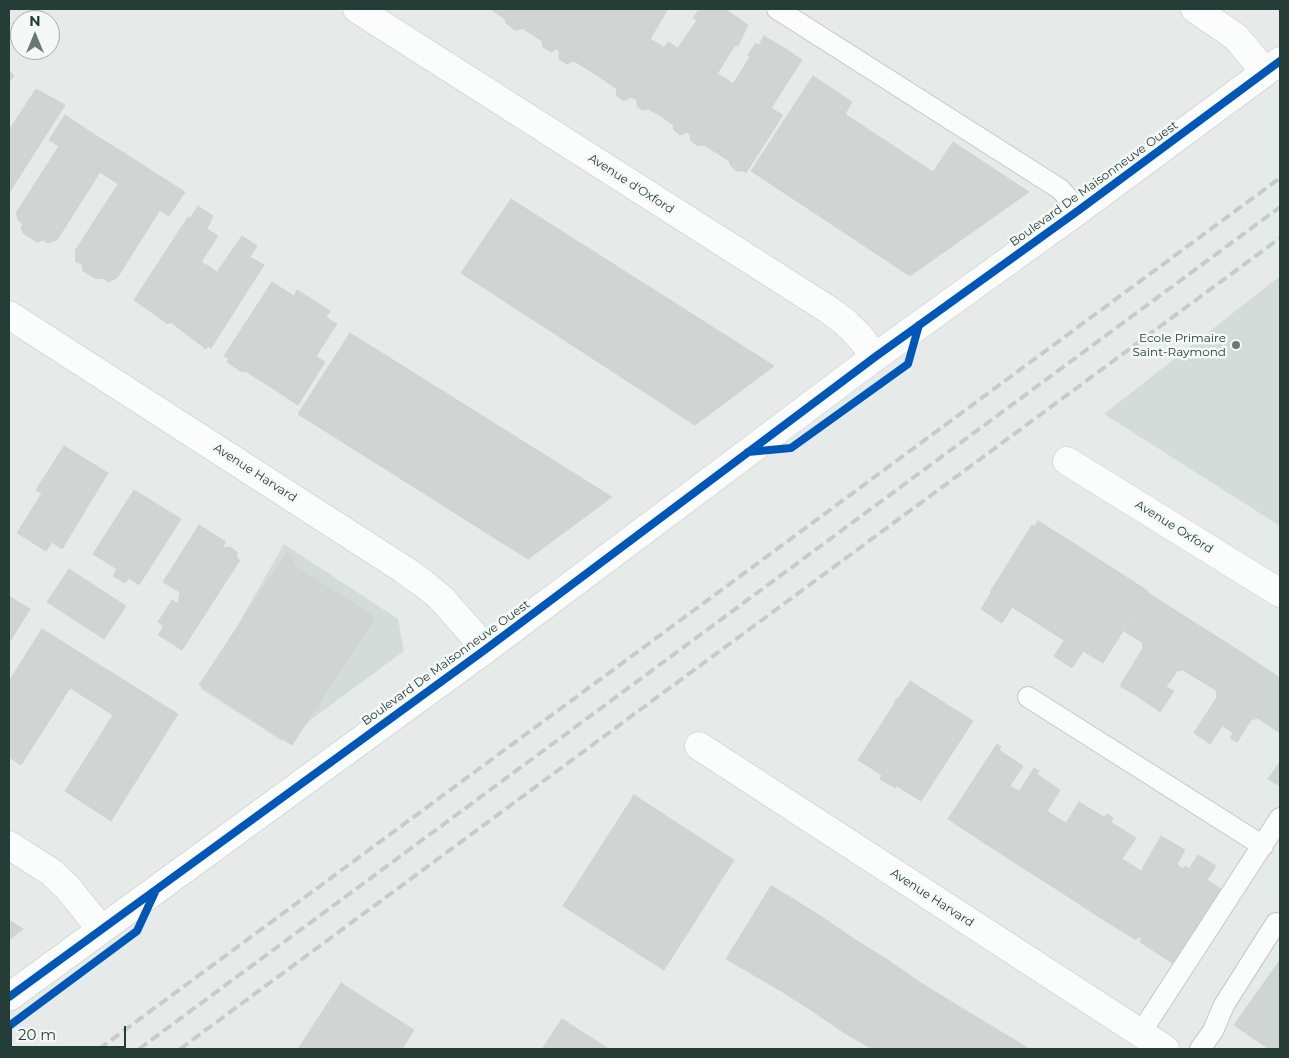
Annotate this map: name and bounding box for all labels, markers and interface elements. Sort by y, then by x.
north arrow [10,10,60,60]
text: N [29,12,41,30]
street label: Boulevard De Maisonneuve Ouest [1007,118,1181,250]
street label: Avenue d'Oxford [585,151,677,217]
place label: Ecole Primaire Saint-Raymond [1132,331,1226,359]
marker: Ecole Primaire Saint-Raymond [1230,339,1242,351]
street label: Avenue Harvard [211,441,299,505]
street label: Avenue Oxford [1132,497,1216,557]
street label: Boulevard De Maisonneuve Ouest [359,597,533,729]
street label: Avenue Harvard [888,866,976,930]
scale bar [12,1016,129,1048]
text: 20 m [18,1025,56,1044]

